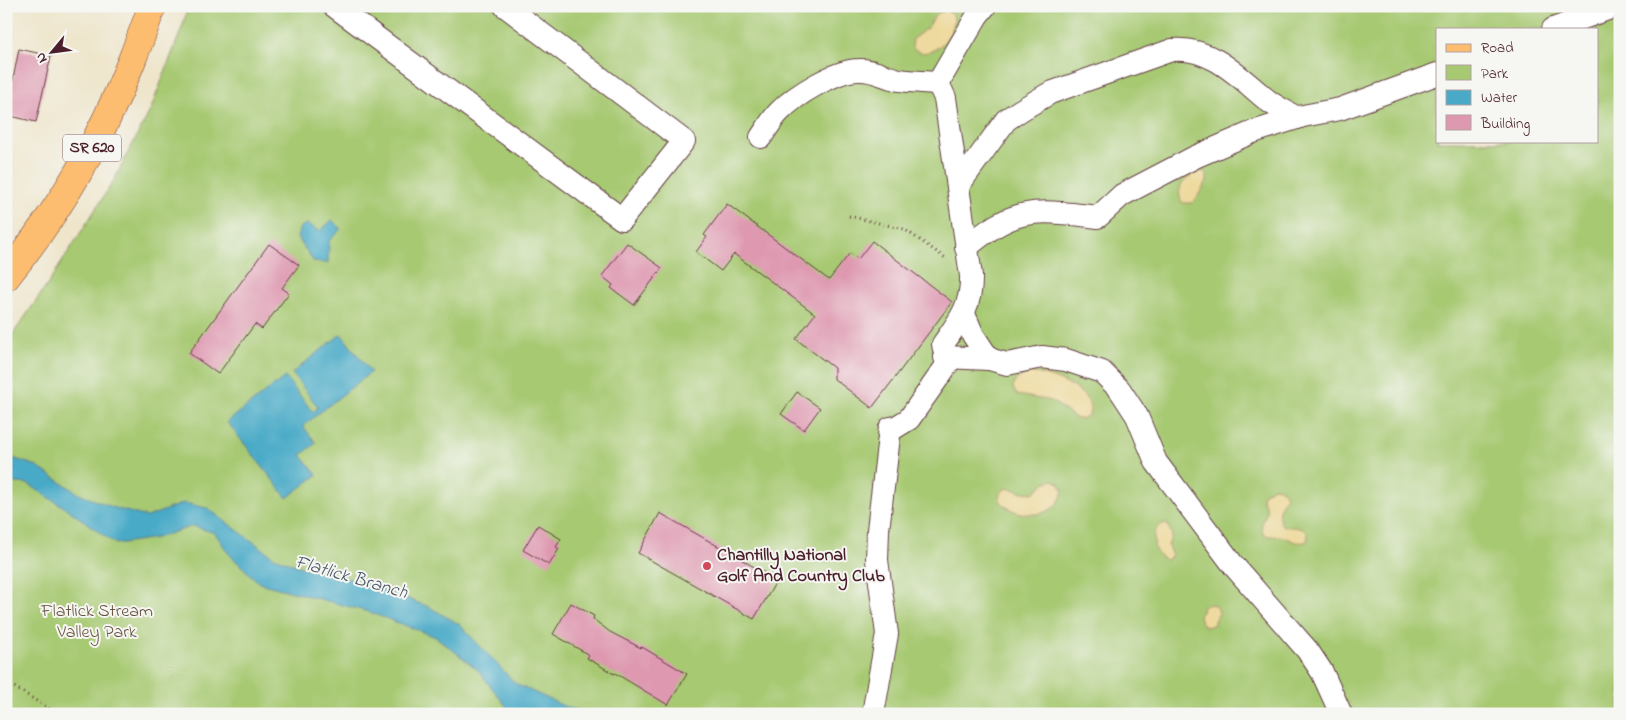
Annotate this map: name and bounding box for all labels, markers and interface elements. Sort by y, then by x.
north arrow [28,28,78,78]
legend [1436,28,1598,142]
text: Road [1481,37,1514,59]
text: N [30,48,53,67]
text: Park [1481,63,1509,85]
text: Water [1481,87,1517,109]
text: Building [1480,113,1530,136]
road number: SR 620 [63,134,121,162]
place label: Chantilly National Golf And Country Club [717,543,885,591]
water label: Flatlick Branch [292,549,411,607]
marker: Chantilly National Golf And Country Club [701,560,713,572]
park label: Flatlick Stream Valley Park [40,599,153,646]

